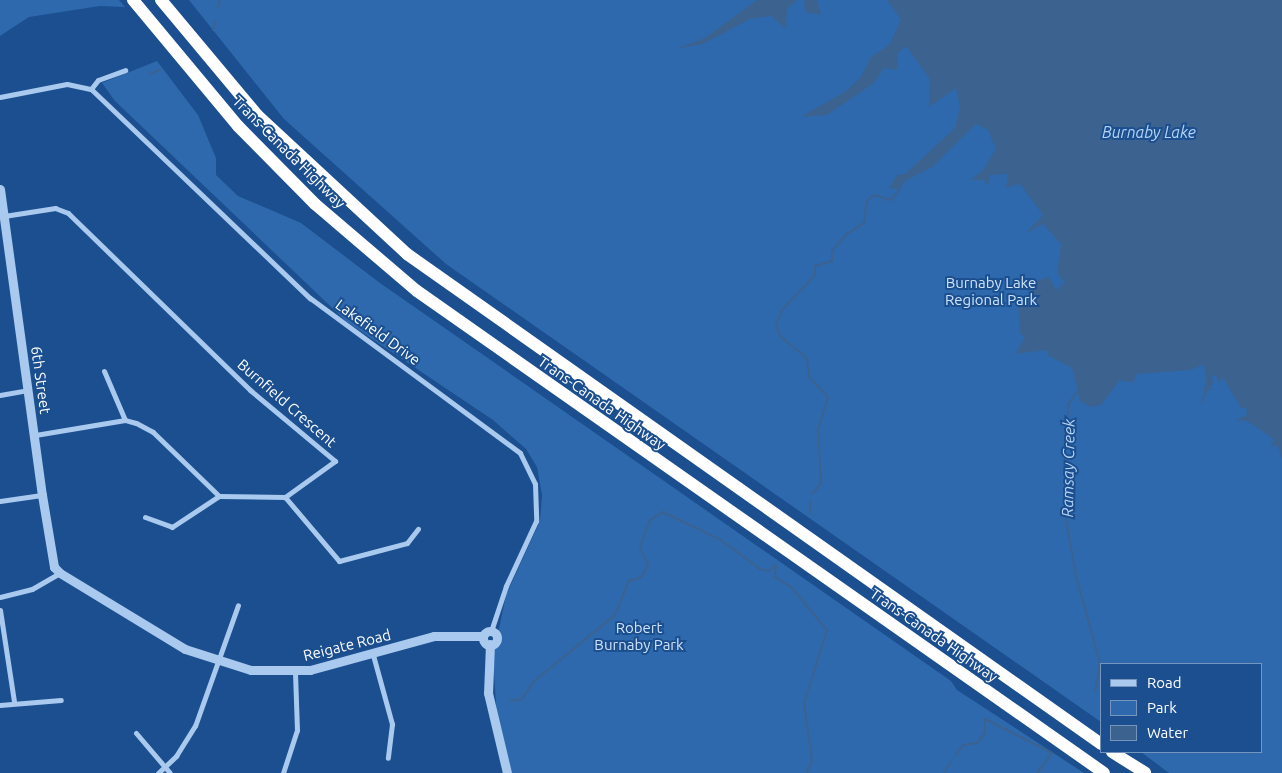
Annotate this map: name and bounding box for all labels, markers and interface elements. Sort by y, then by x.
street label: Trans-Canada Highway [229,92,349,212]
water label: Burnaby Lake [1102,122,1196,142]
park label: Burnaby Lake Regional Park [945,273,1037,308]
street label: Lakefield Drive [332,295,424,369]
street label: 6th Street [27,345,55,415]
street label: Trans-Canada Highway [535,352,669,454]
street label: Burnfield Crescent [234,355,340,451]
water label: Ramsay Creek [1058,419,1078,517]
street label: Trans-Canada Highway [867,584,1001,686]
park label: Robert Burnaby Park [594,618,684,653]
street label: Reigate Road [301,625,393,665]
legend [1100,663,1262,753]
text: Road [1147,674,1182,691]
text: Park [1147,699,1177,716]
text: Water [1147,724,1188,741]

